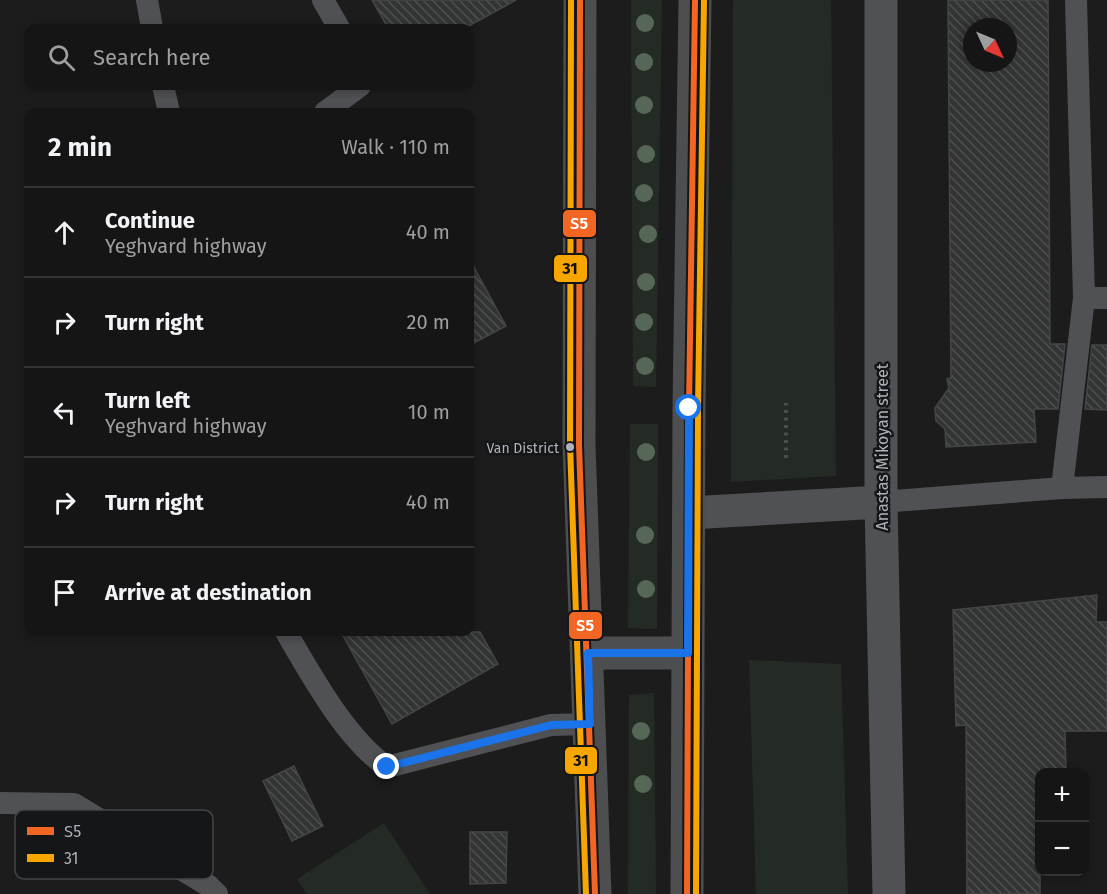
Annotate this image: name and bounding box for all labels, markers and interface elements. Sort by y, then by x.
north arrow [963,18,1017,72]
search box [24,24,474,90]
icon: search [45,41,78,74]
text: Search here [93,44,211,71]
text: 2 min [48,132,112,163]
text: Walk · 110 m [341,135,450,159]
text: Continue [105,207,195,234]
line badge: Տ5 [562,209,597,238]
text: Տ5 [570,214,588,233]
icon: ahead [48,216,81,249]
text: 40 m [406,220,450,244]
text: Yeghvard highway [105,234,266,258]
line badge: 31 [553,254,588,283]
text: 31 [561,259,578,278]
icon: right [48,306,81,339]
text: Turn right [105,309,204,336]
text: 20 m [407,310,450,334]
street label: Anastas Mikoyan street [873,363,892,530]
text: Turn left [105,387,190,414]
route start [675,394,701,420]
icon: left [48,396,81,429]
text: 10 m [408,400,450,424]
text: Yeghvard highway [105,414,266,438]
place label: Van District [487,440,560,457]
marker: Van District [564,441,576,453]
icon: right [48,486,81,519]
text: Turn right [105,489,204,516]
text: 40 m [406,490,450,514]
icon: arrive [48,576,81,609]
text: Arrive at destination [105,579,312,606]
line badge: Տ5 [568,611,603,640]
text: Տ5 [576,616,594,635]
line badge: 31 [564,746,598,775]
text: 31 [572,751,589,770]
route end [373,753,399,779]
map controls [1035,768,1089,876]
button: + [1035,768,1089,822]
legend [15,810,213,879]
text: Տ5 [64,822,81,841]
button: − [1035,822,1089,876]
text: 31 [64,849,79,868]

